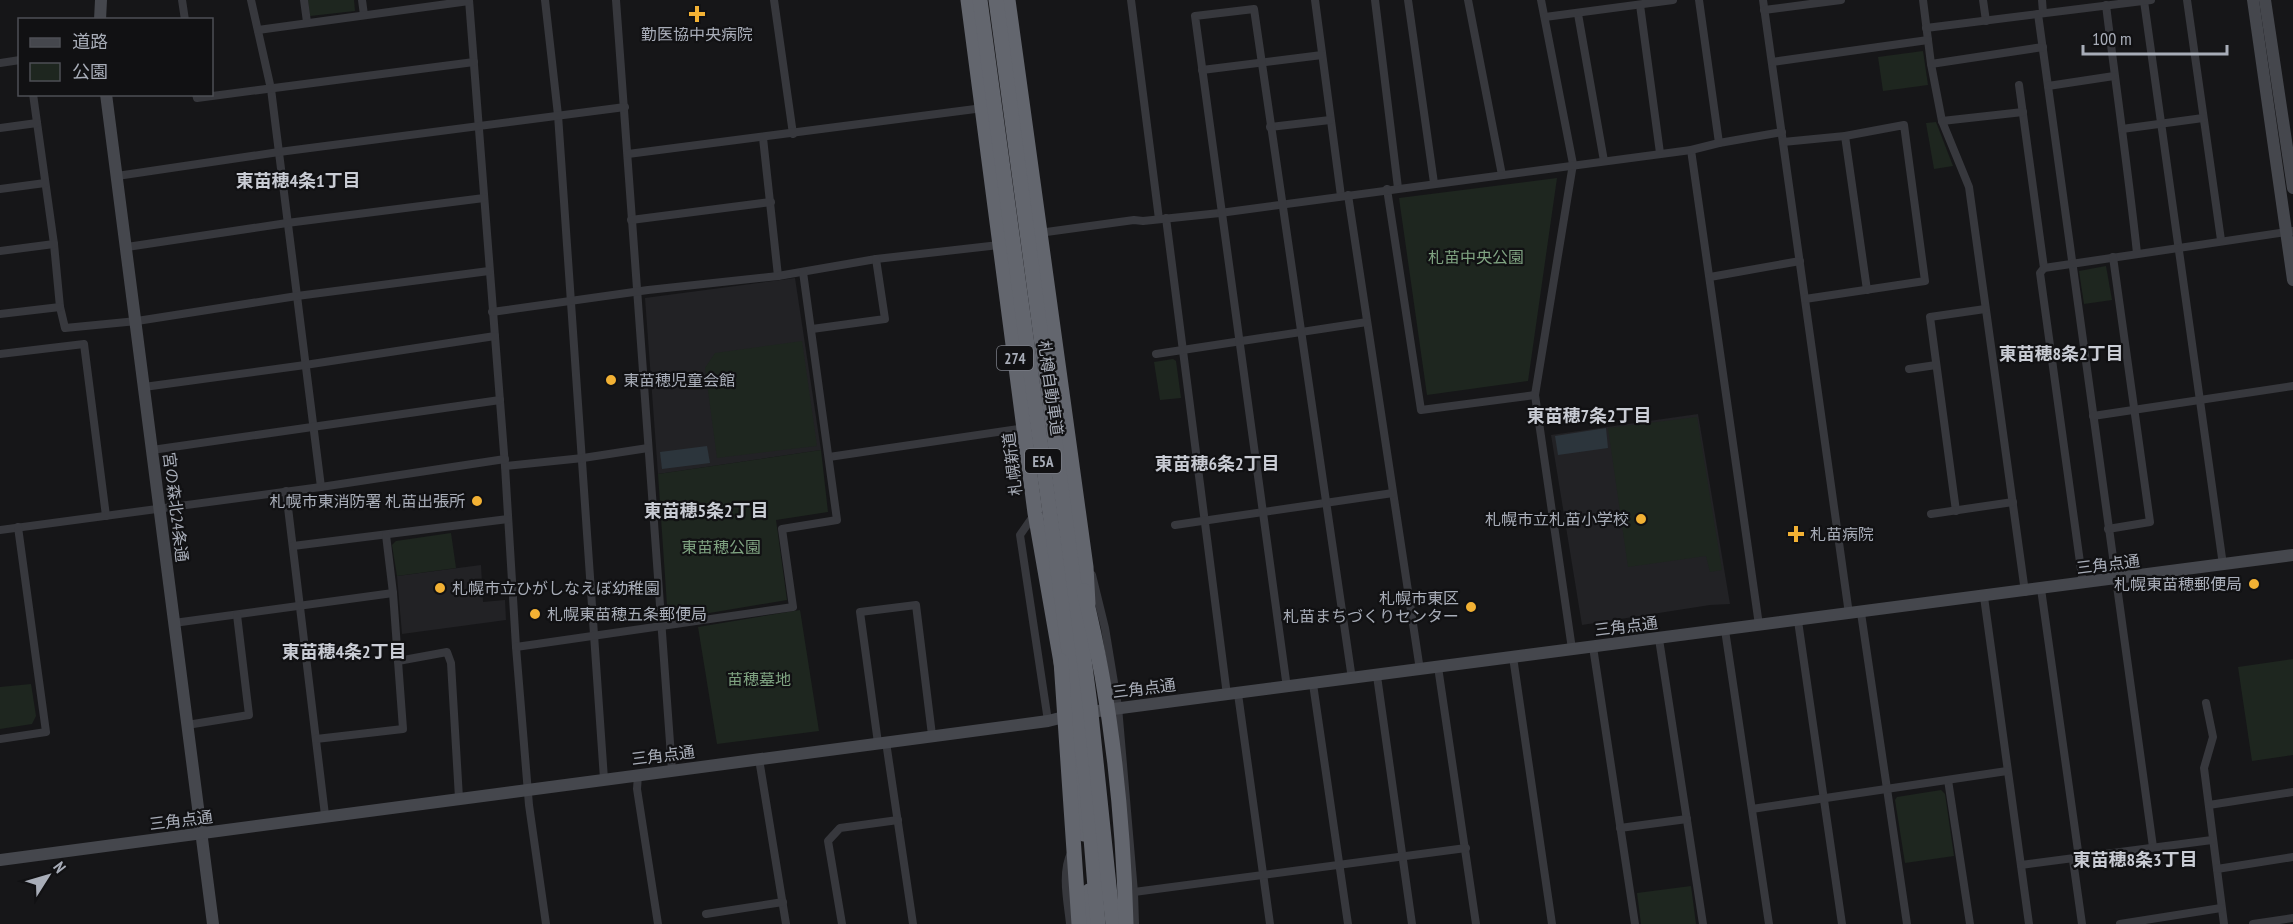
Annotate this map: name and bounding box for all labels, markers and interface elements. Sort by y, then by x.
marker: 勤医協中央病院 [688,5,706,23]
legend [18,18,213,96]
scale bar [2083,18,2227,56]
place label: 勤医協中央病院 [641,24,753,44]
text: 100 m [2092,27,2132,50]
text: 道路 [72,30,108,53]
text: 公園 [72,60,108,83]
district label: 東苗穂4条1丁目 [235,169,361,192]
park label: 札苗中央公園 [1428,247,1524,267]
street label: 札樽自動車道 [1034,339,1068,437]
district label: 東苗穂8条2丁目 [1998,342,2124,365]
road number: 274 [997,346,1033,370]
place label: 東苗穂児童会館 [623,370,735,390]
marker: 東苗穂児童会館 [604,373,618,387]
district label: 東苗穂7条2丁目 [1526,404,1652,427]
street label: 札幌新道 [998,431,1026,497]
road number: E5A [1025,449,1061,473]
street label: 宮の森北24条通 [159,451,193,563]
district label: 東苗穂6条2丁目 [1154,452,1280,475]
place label: 札幌市東消防署 札苗出張所 [270,491,465,511]
marker: 札幌市東消防署 札苗出張所 [470,494,484,508]
district label: 東苗穂5条2丁目 [643,499,769,522]
place label: 札幌市立札苗小学校 [1485,509,1629,529]
marker: 札幌市立札苗小学校 [1634,512,1648,526]
place label: 札苗病院 [1810,524,1874,544]
marker: 札苗病院 [1787,525,1805,543]
park label: 東苗穂公園 [681,537,761,557]
street label: 三角点通 [2075,550,2141,578]
place label: 札幌東苗穂郵便局 [2114,574,2242,594]
marker: 札幌東苗穂郵便局 [2247,577,2261,591]
place label: 札幌市立ひがしなえぼ幼稚園 [452,578,660,598]
marker: 札幌市立ひがしなえぼ幼稚園 [433,581,447,595]
place label: 札幌市東区 札苗まちづくりセンター [1283,588,1459,626]
marker: 札幌市東区 札苗まちづくりセンター [1464,600,1478,614]
place label: 札幌東苗穂五条郵便局 [547,604,707,624]
marker: 札幌東苗穂五条郵便局 [528,607,542,621]
street label: 三角点通 [1593,612,1659,640]
district label: 東苗穂4条2丁目 [281,640,407,663]
park label: 苗穂墓地 [727,669,791,689]
street label: 三角点通 [1111,674,1177,702]
street label: 三角点通 [630,741,696,769]
street label: 三角点通 [148,806,214,834]
north arrow [18,846,78,906]
district label: 東苗穂8条3丁目 [2072,848,2198,871]
text: N [49,858,71,876]

